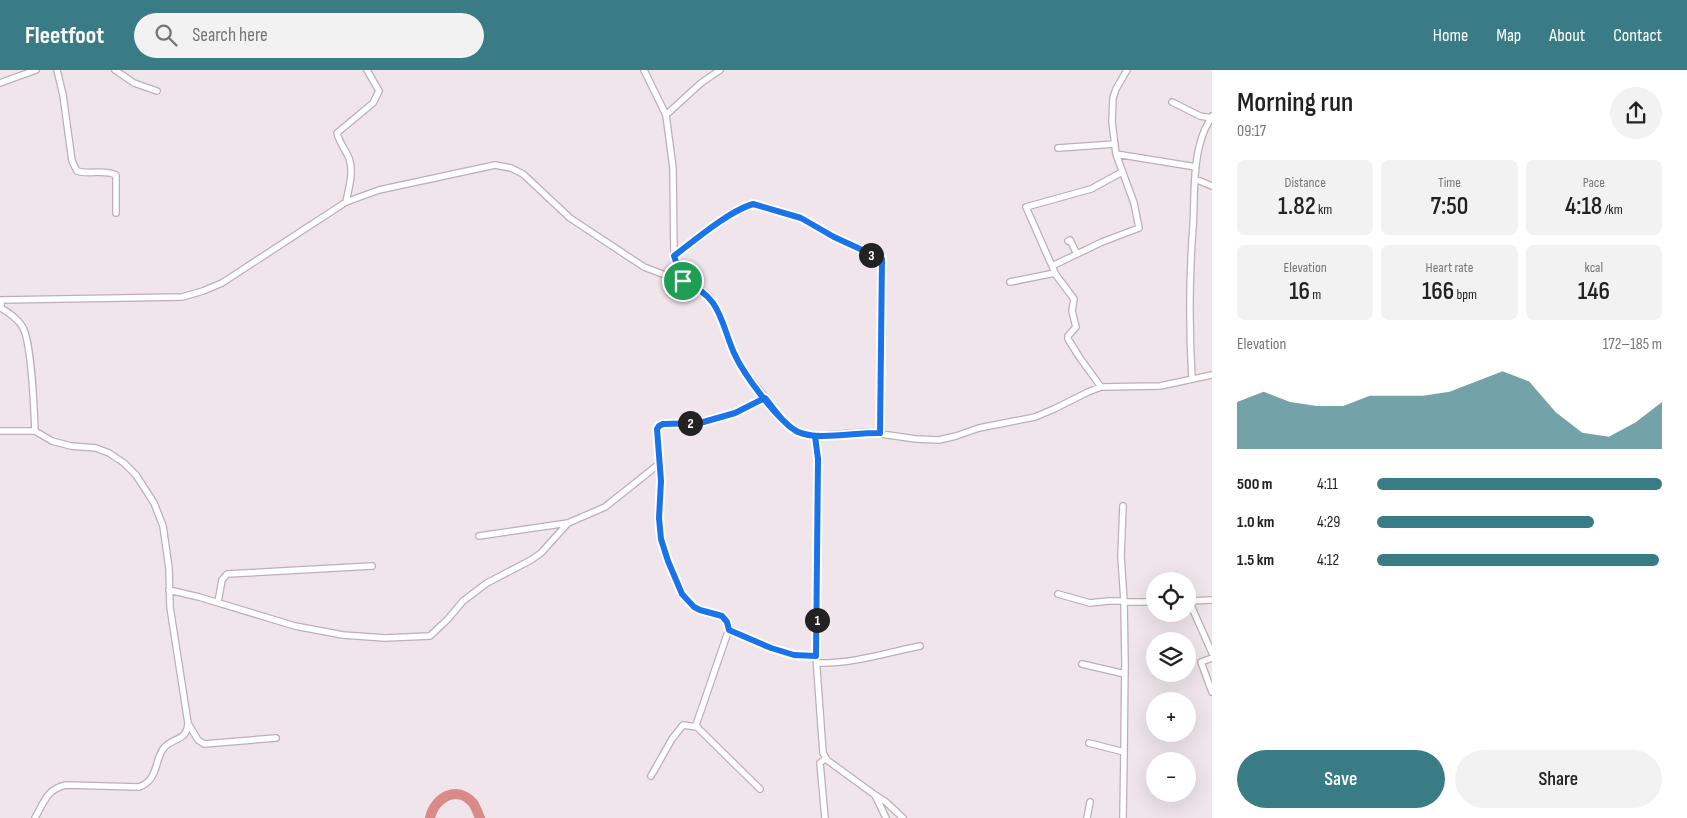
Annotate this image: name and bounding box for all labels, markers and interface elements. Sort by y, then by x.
search box [134,13,484,58]
text: Fleetfoot [25,21,104,50]
icon: search [152,21,180,49]
text: Search here [192,24,268,47]
text: Home [1433,25,1468,46]
text: Map [1496,25,1521,46]
text: About [1549,25,1585,46]
text: Contact [1613,25,1662,46]
text: Morning run [1237,86,1353,119]
button: share [1610,87,1662,139]
text: 09:17 [1237,122,1266,141]
text: Distance [1285,174,1326,191]
text: Time [1438,174,1461,191]
text: Pace [1583,174,1605,191]
text: 1.82 [1278,191,1316,222]
text: 7:50 [1431,191,1468,222]
text: 4:18 [1565,191,1602,222]
text: km [1316,201,1332,218]
text: /km [1602,201,1623,218]
pin: 3 [858,242,884,268]
text: 3 [868,247,875,264]
text: Elevation [1284,259,1327,276]
text: Heart rate [1426,259,1473,276]
text: kcal [1585,259,1603,276]
pin [662,260,704,302]
icon: arrive [669,267,697,295]
text: 16 [1289,276,1310,307]
text: 166 [1422,276,1454,307]
text: 146 [1578,276,1610,307]
text: m [1310,286,1321,303]
text: bpm [1454,286,1477,303]
text: Elevation [1237,335,1286,354]
text: 172–185 m [1603,335,1662,354]
pin: 2 [678,410,702,436]
text: 2 [687,415,694,432]
text: 500 m [1237,475,1272,494]
text: 4:11 [1317,475,1338,494]
text: 1.0 km [1237,513,1274,532]
text: 4:29 [1317,513,1340,532]
text: 1.5 km [1237,551,1274,570]
text: 4:12 [1317,551,1339,570]
map controls [1146,572,1196,802]
button: locate [1146,572,1196,622]
pin: 1 [804,608,830,632]
text: 1 [815,612,820,629]
button: layers [1146,632,1196,682]
button: + [1146,692,1196,742]
button: Save [1237,750,1445,808]
button: Share [1455,750,1662,808]
button: − [1146,752,1196,802]

